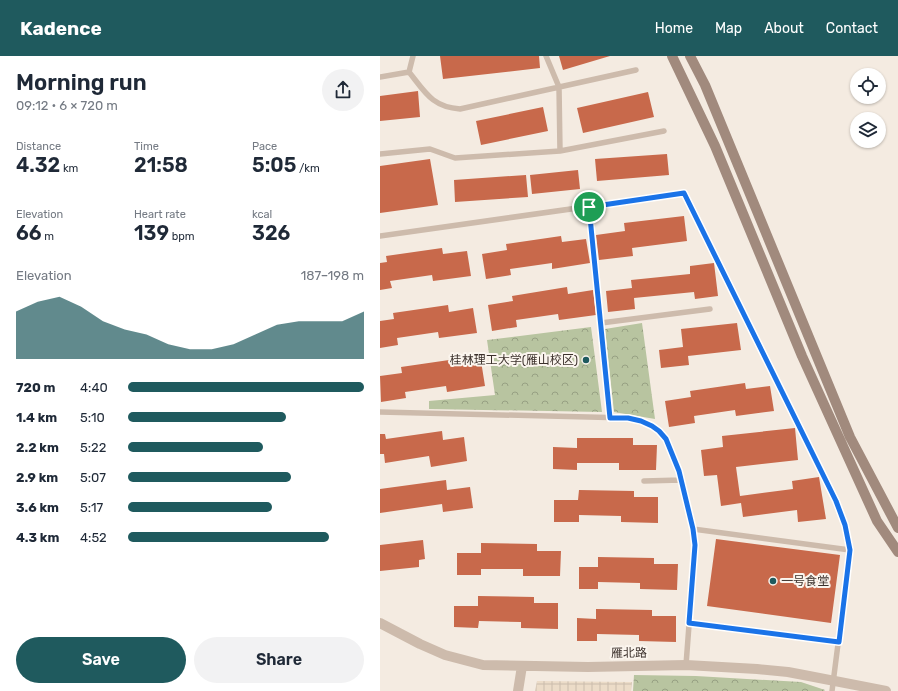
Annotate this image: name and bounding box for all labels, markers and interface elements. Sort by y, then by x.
text: Kadence [20,17,102,40]
text: Home [655,20,693,37]
text: Map [715,20,742,37]
text: About [764,20,804,37]
text: Contact [826,20,878,37]
map controls [850,68,886,148]
button: locate [850,68,886,104]
text: Morning run [16,69,147,96]
button: share [322,69,364,111]
text: 09:12 · 6 × 720 m [16,98,118,113]
button: layers [850,112,886,148]
text: Distance [16,140,61,153]
text: Time [134,140,159,153]
text: Pace [252,140,277,153]
text: 4.32 [16,153,60,177]
text: 21:58 [134,153,188,177]
text: 5:05 [252,153,296,177]
text: km [60,162,78,175]
text: /km [296,162,320,175]
pin [572,190,606,224]
icon: arrive [578,196,600,218]
text: Elevation [16,208,63,221]
text: Heart rate [134,208,186,221]
text: kcal [252,208,272,221]
text: 66 [16,221,42,245]
text: 139 [134,221,169,245]
text: 326 [252,221,290,245]
text: m [42,230,54,243]
text: bpm [169,230,195,243]
text: Elevation [16,268,72,283]
text: 187–198 m [301,268,364,283]
place label: 桂林理工大学(雁山校区) [450,353,578,367]
marker: 桂林理工大学(雁山校区) [581,355,591,365]
text: 720 m [16,380,55,395]
text: 4:40 [80,380,108,395]
text: 1.4 km [16,410,57,425]
text: 5:10 [80,410,105,425]
text: 2.2 km [16,440,59,455]
text: 5:22 [80,440,106,455]
text: 2.9 km [16,470,58,485]
text: 5:07 [80,470,106,485]
text: 3.6 km [16,500,59,515]
text: 5:17 [80,500,103,515]
text: 4.3 km [16,530,59,545]
text: 4:52 [80,530,107,545]
place label: 一号食堂 [781,574,829,588]
marker: 一号食堂 [768,576,778,586]
button: Save [16,637,186,683]
button: Share [194,637,364,683]
street label: 雁北路 [611,646,647,660]

